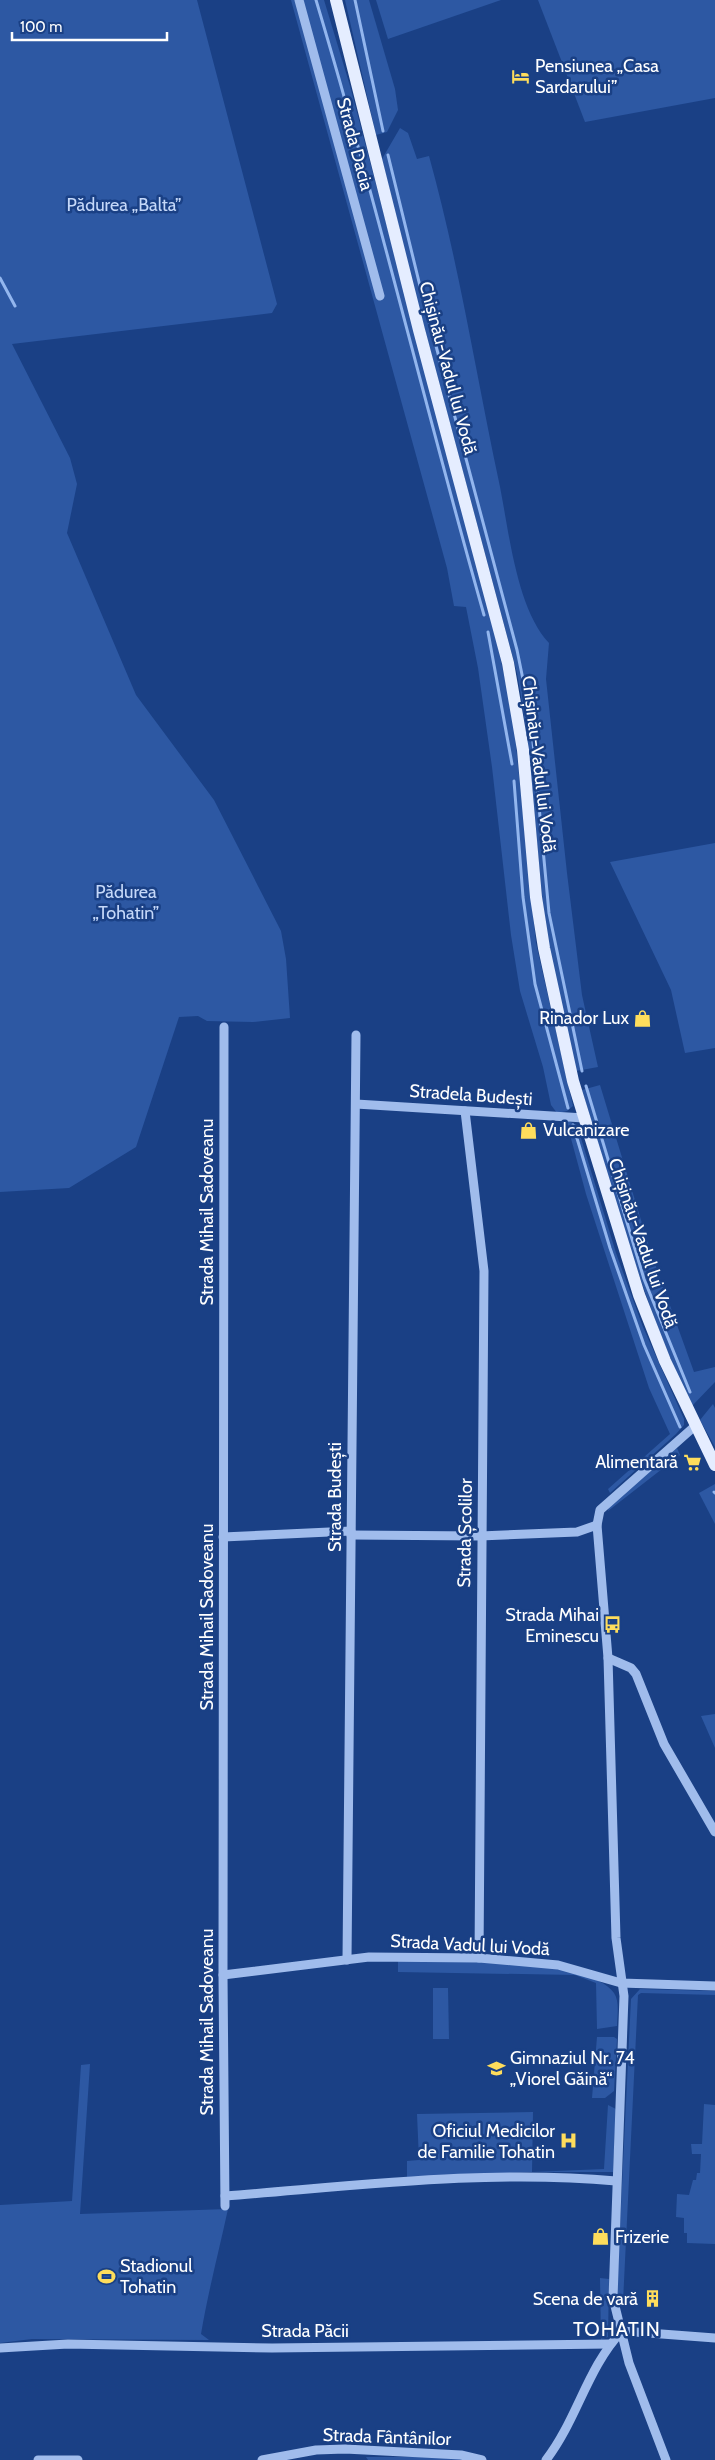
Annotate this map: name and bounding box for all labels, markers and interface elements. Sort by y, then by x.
scale bar [12,10,168,42]
text: 100 m [20,18,62,36]
place label: Pensiunea „Casa Sardarului” [535,55,659,98]
hotel icon: Pensiunea „Casa Sardarului” [511,66,531,86]
street label: Strada Dacia [332,95,378,193]
park label: Pădurea „Balta” [67,194,181,216]
street label: Chișinău-Vadul lui Vodă [413,279,482,457]
street label: Chișinău-Vadul lui Vodă [516,674,561,854]
park label: Pădurea „Tohatin” [93,881,159,924]
place label: Rinador Lux [539,1007,629,1029]
shop icon: Rinador Lux [633,1008,653,1028]
street label: Stradela Budești [409,1080,533,1111]
street label: Strada Mihail Sadoveanu [196,1119,218,1305]
place label: Vulcanizare [543,1119,629,1141]
shop icon: Vulcanizare [519,1120,539,1140]
street label: Chișinău-Vadul lui Vodă [603,1155,682,1331]
street label: Strada Budești [324,1442,347,1552]
place label: Alimentară [595,1451,678,1473]
supermarket icon: Alimentară [682,1452,702,1472]
street label: Strada Școlilor [453,1478,477,1588]
street label: Strada Mihail Sadoveanu [196,1524,218,1710]
place label: Strada Mihai Eminescu [505,1604,599,1647]
bus stop icon: Strada Mihai Eminescu [603,1615,623,1635]
street label: Strada Mihail Sadoveanu [196,1929,218,2115]
street label: Strada Vadul lui Vodă [390,1930,551,1960]
place label: Gimnaziul Nr. 74 „Viorel Găină“ [510,2047,635,2090]
school or university icon: Gimnaziul Nr. 74 „Viorel Găină“ [486,2058,506,2078]
place label: Oficiul Medicilor de Familie Tohatin [418,2120,555,2163]
hospital icon: Oficiul Medicilor de Familie Tohatin [559,2131,579,2151]
place label: Frizerie [615,2226,669,2248]
shop icon: Frizerie [591,2227,611,2247]
place label: Stadionul Tohatin [120,2255,193,2298]
sports icon: Stadionul Tohatin [96,2266,116,2286]
place label: Scena de vară [533,2288,638,2310]
building icon: Scena de vară [642,2289,662,2309]
district label: TOHATIN [573,2317,661,2341]
street label: Strada Păcii [261,2320,349,2342]
street label: Strada Fântânilor [322,2424,452,2450]

